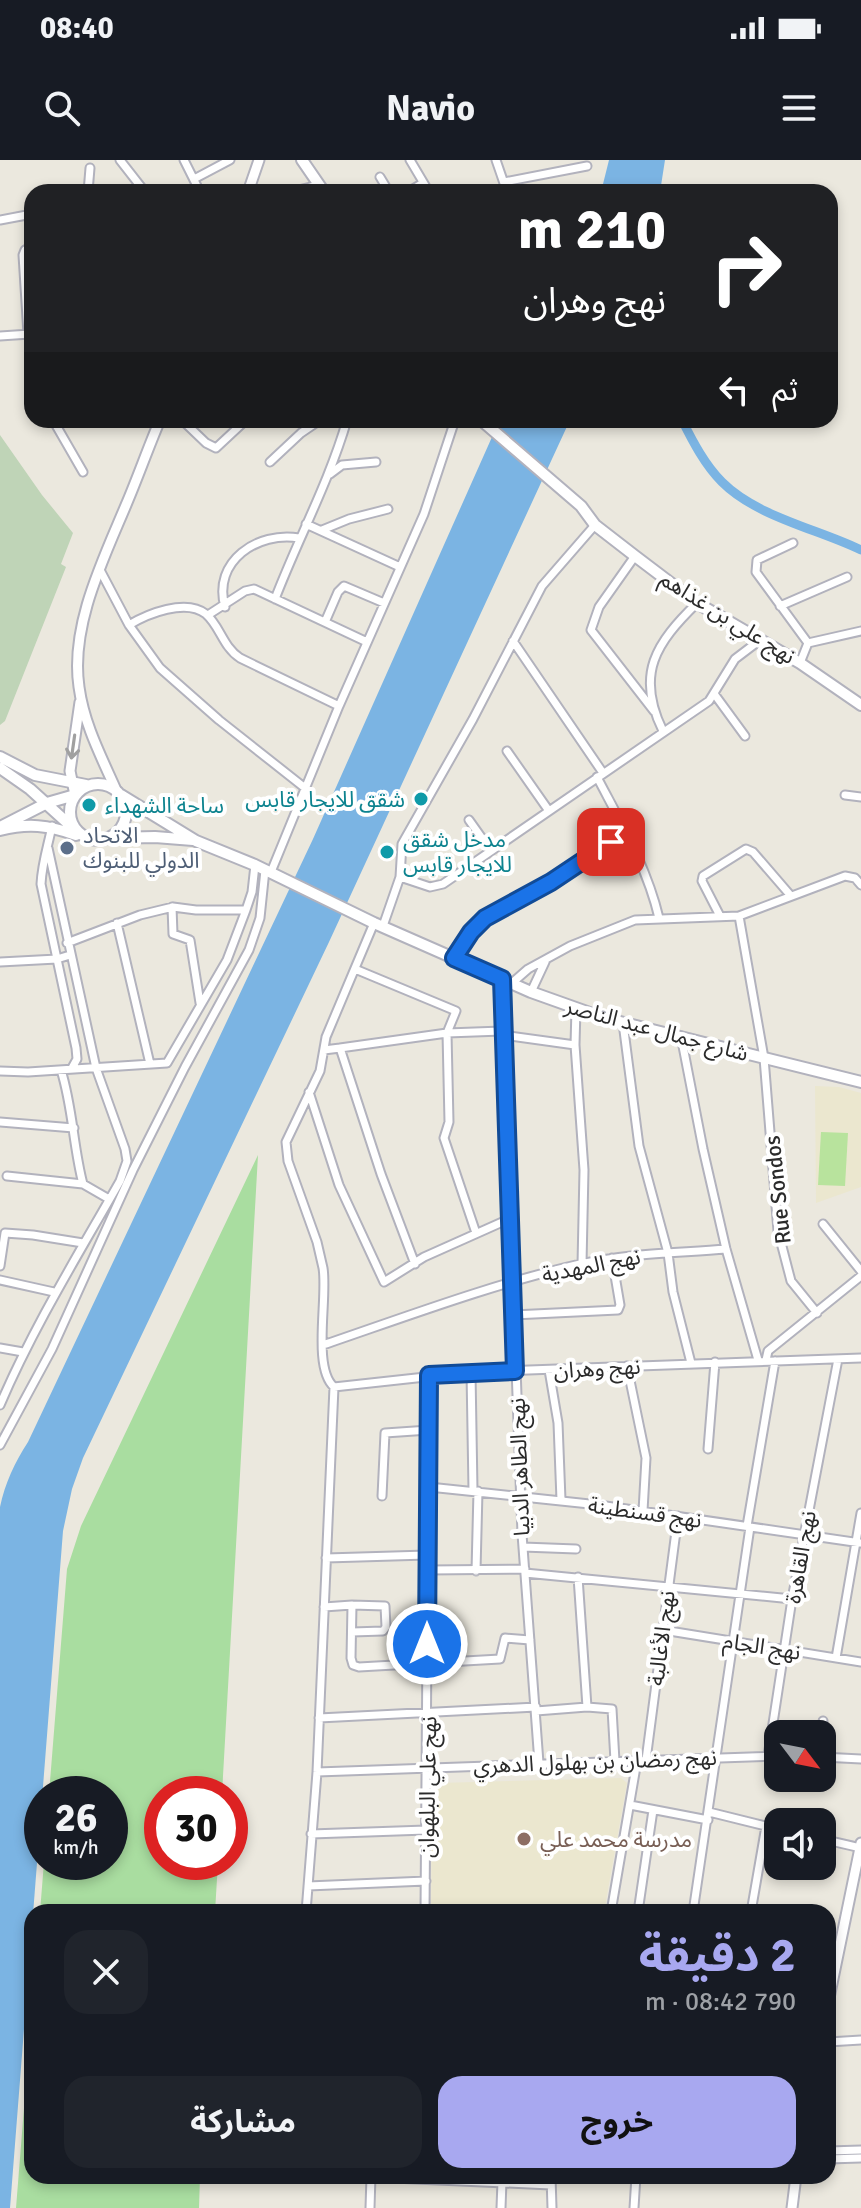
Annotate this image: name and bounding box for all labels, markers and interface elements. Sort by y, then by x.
text: 08:40 [40,10,114,47]
icon: search [40,86,84,130]
text: Navio [386,86,475,131]
icon: menu [777,86,821,130]
text: 210 m [518,195,666,264]
icon: right [694,216,798,320]
text: نهج وهران [523,279,666,324]
icon: left [712,368,756,412]
text: ثم [772,372,798,409]
street label: نهج علي بن غذاهم [653,565,800,672]
one-way arrow [65,734,80,759]
place label: شقق للايجار قابس [245,786,405,813]
marker: شقق للايجار قابس [412,790,430,808]
place label: ساحة الشهداء [105,792,224,819]
marker: ساحة الشهداء [80,796,98,814]
pin [577,808,645,876]
icon: arrive [589,820,633,864]
place label: الاتحاد الدولي للبنوك [83,822,199,877]
place label: مدخل شقق للايجار قابس [403,826,512,878]
marker: الاتحاد الدولي للبنوك [58,839,76,857]
marker: مدخل شقق للايجار قابس [378,843,396,861]
street label: شارع جمال عبد الناصر [561,992,751,1070]
street label: Rue Sondos [758,1134,797,1246]
street label: نهج المهدية [539,1243,643,1291]
street label: نهج وهران [553,1353,641,1387]
street label: نهج الطاهر الدبيا [504,1397,538,1537]
street label: نهج قسنطينة [586,1491,703,1537]
street label: نهج القاهرة [779,1509,825,1606]
street label: نهج الأغالبة [642,1589,684,1688]
position arrow [385,1602,469,1686]
street label: نهج الجام [721,1627,803,1669]
street label: نهج علي البلهوان [413,1716,445,1858]
north arrow [764,1720,836,1792]
map controls [764,1720,836,1880]
street label: نهج رمضان بن بهلول الدهري [473,1744,717,1782]
speed limit sign: 30 [144,1776,248,1880]
text: 26 [54,1793,98,1843]
button: sound [764,1808,836,1880]
place label: مدرسة محمد علي [540,1826,692,1856]
marker: مدرسة محمد علي [515,1830,533,1848]
text: km/h [53,1835,99,1860]
text: 2 دقيقة [639,1926,796,1985]
button: close [64,1930,148,2014]
text: 790 m · 08:42 [645,1986,796,2018]
button: مشاركة [64,2076,422,2168]
button: خروج [438,2076,796,2168]

